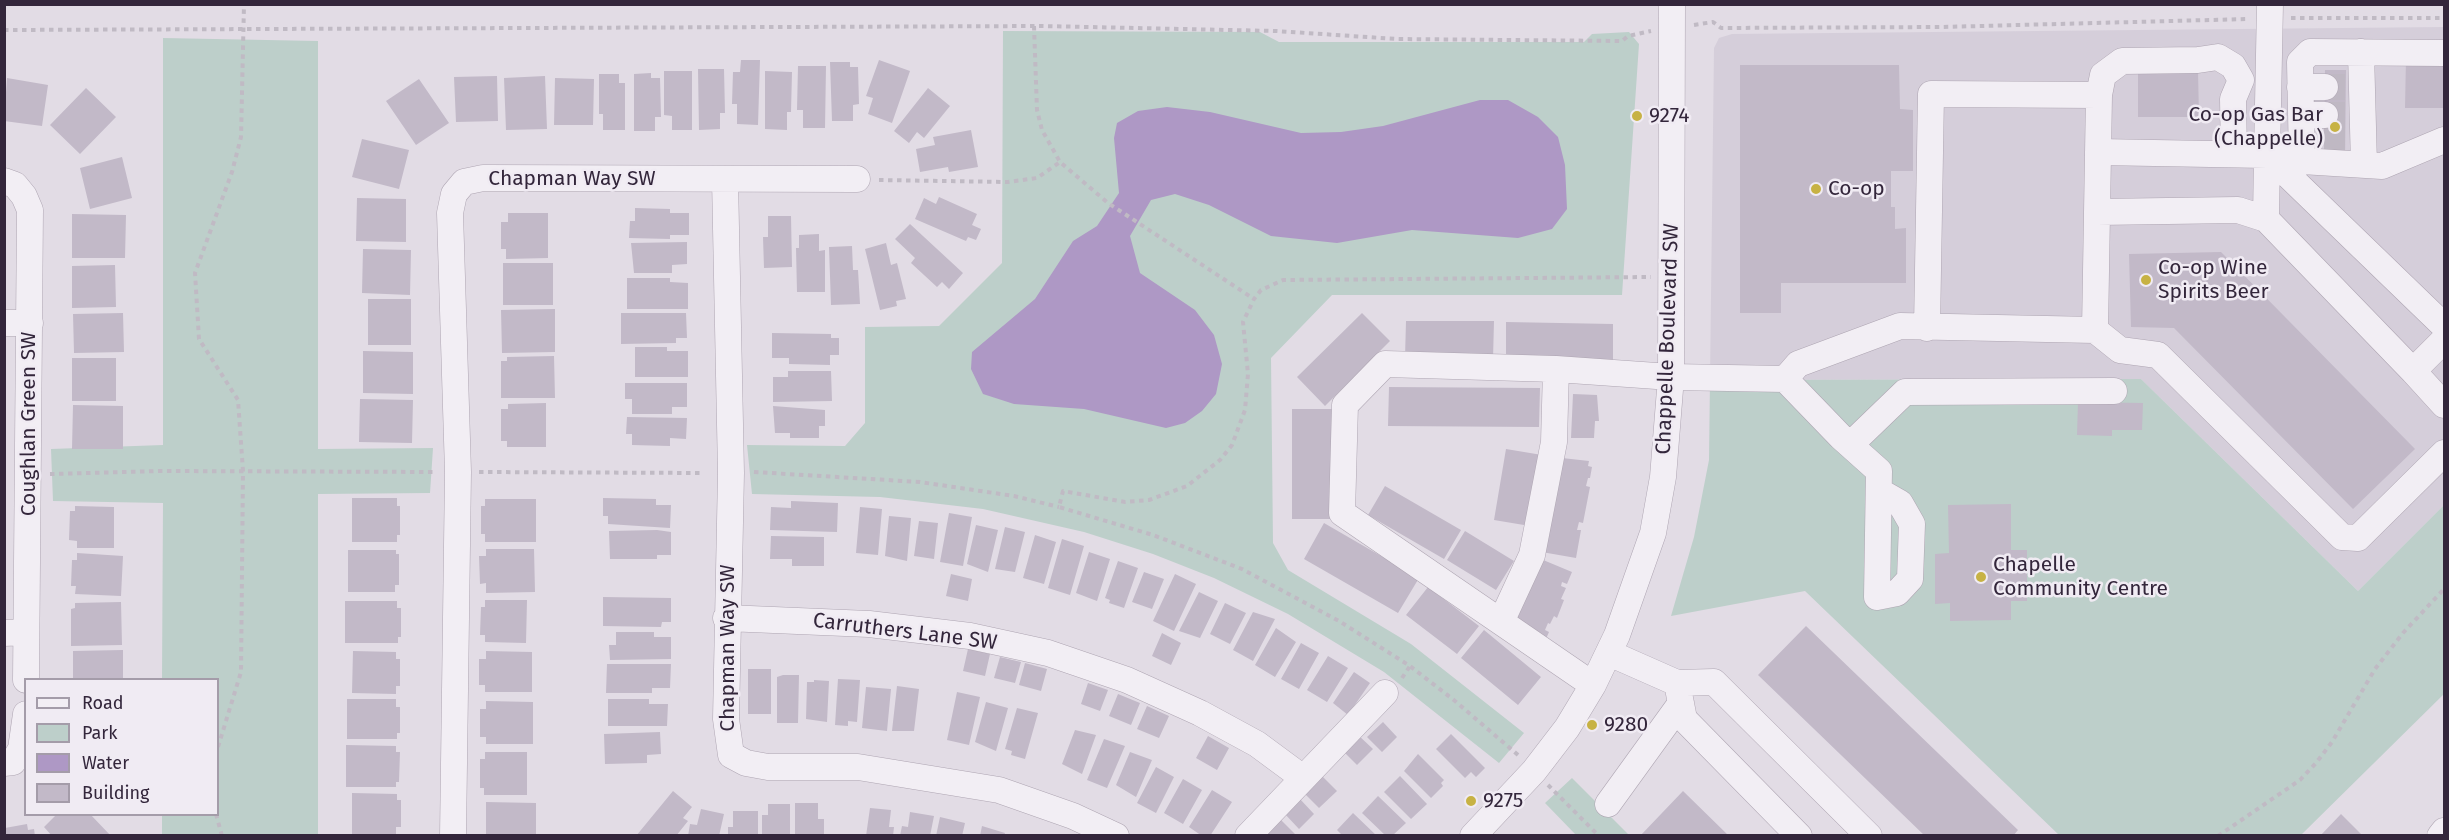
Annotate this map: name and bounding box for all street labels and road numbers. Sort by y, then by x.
street label: Chapman Way SW [488,166,656,192]
street label: Chappelle Boulevard SW [1651,223,1685,455]
street label: Coughlan Green SW [16,332,42,516]
street label: Chapman Way SW [715,564,741,732]
street label: Carruthers Lane SW [811,608,999,656]

